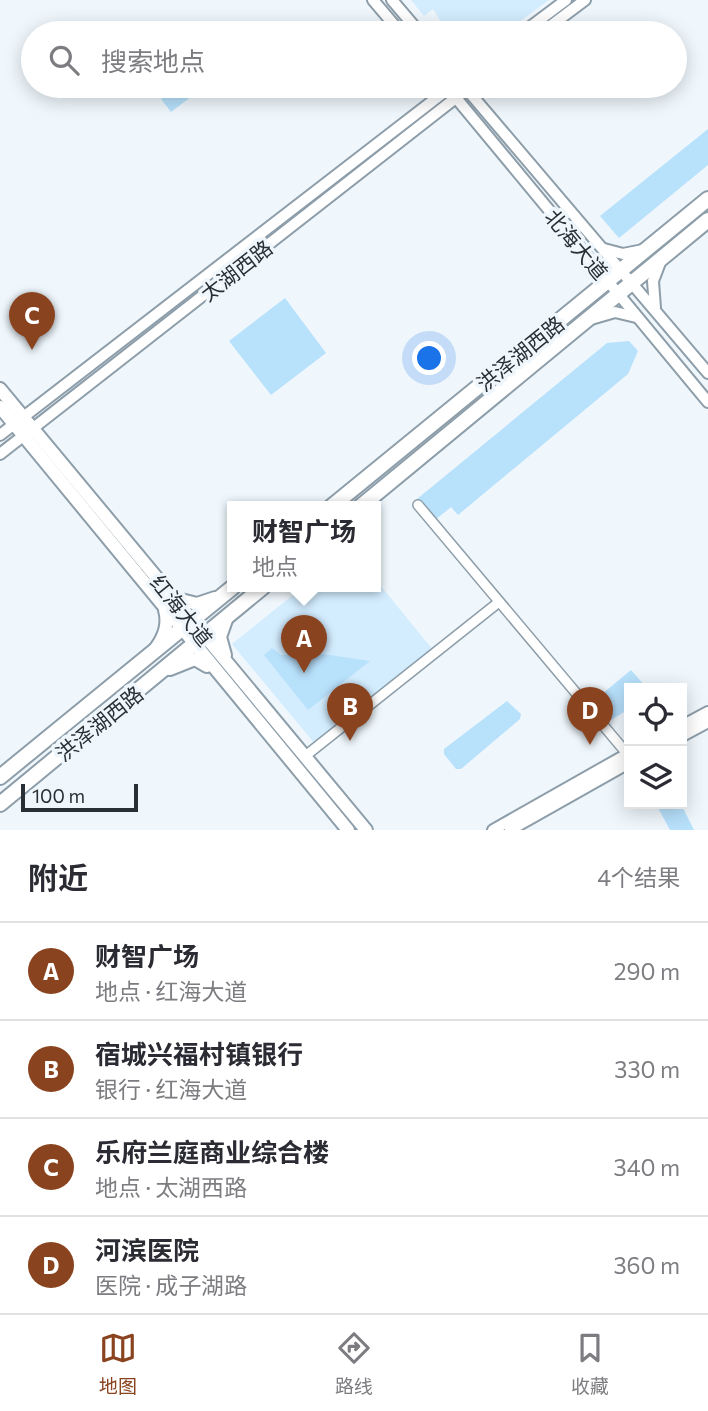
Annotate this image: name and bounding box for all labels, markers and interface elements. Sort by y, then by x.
search box [21,21,687,98]
icon: search [45,41,83,79]
text: 搜索地点 [101,45,205,76]
street label: 北海大道 [540,204,614,284]
street label: 太湖西路 [195,234,277,306]
pin: C [9,292,55,350]
street label: 洪泽湖西路 [471,310,569,396]
your location [412,341,446,375]
popup [227,501,381,592]
text: 财智广场 [252,515,356,546]
text: 地点 [252,552,298,580]
street label: 红海大道 [146,569,218,651]
pin: A [281,615,327,673]
street label: 洪泽湖西路 [50,680,148,766]
pin: B [327,683,373,741]
map controls [624,683,687,809]
button: locate [624,683,687,746]
pin: D [567,687,613,745]
button: layers [624,746,687,809]
scale bar [21,781,138,813]
text: 100 m [32,784,85,807]
text: 附近 [28,858,88,895]
text: 4个结果 [597,863,680,891]
text: 财智广场 [95,940,199,971]
text: A [43,957,59,985]
text: 290 m [614,957,680,985]
text: 地点 · 红海大道 [95,977,247,1005]
text: 宿城兴福村镇银行 [95,1038,303,1069]
text: B [43,1055,59,1083]
text: 330 m [614,1055,680,1083]
text: 银行 · 红海大道 [95,1075,247,1103]
text: 乐府兰庭商业综合楼 [95,1136,329,1167]
text: C [43,1153,59,1181]
text: 340 m [614,1153,680,1181]
text: 地点 · 太湖西路 [95,1173,247,1201]
text: 河滨医院 [95,1234,199,1265]
text: D [43,1251,59,1279]
text: 360 m [613,1251,680,1279]
text: 医院 · 成子湖路 [95,1271,247,1299]
tab: 地图 [99,1329,137,1398]
tab: 路线 [335,1329,373,1398]
tab: 收藏 [571,1329,609,1398]

